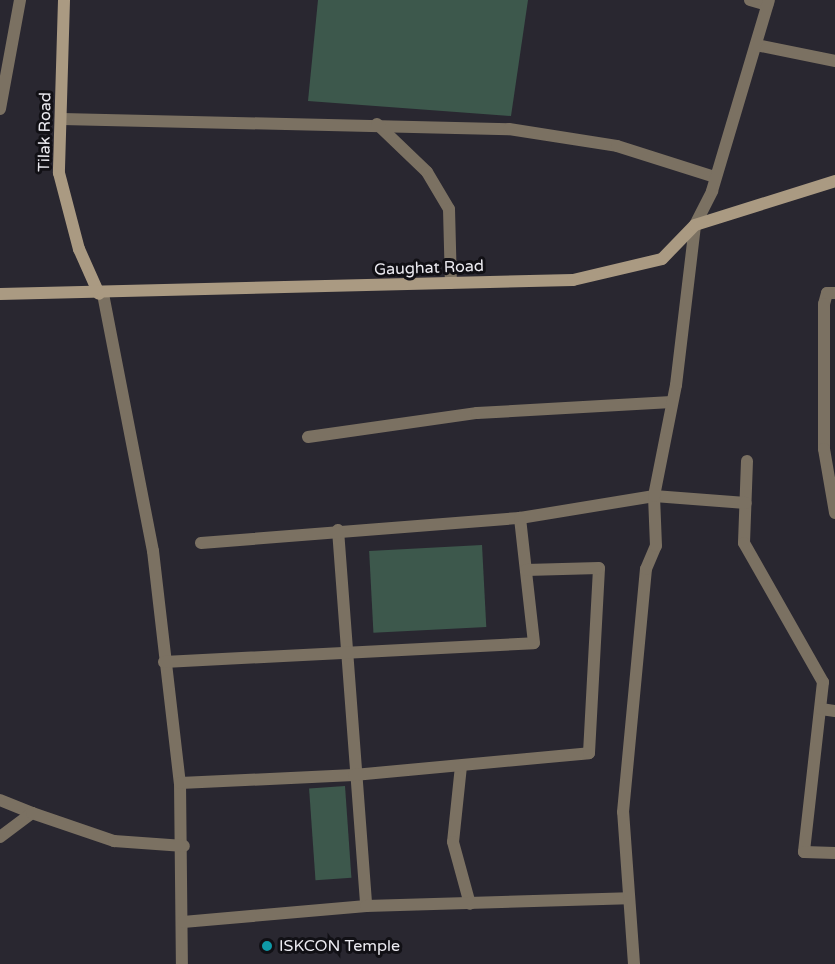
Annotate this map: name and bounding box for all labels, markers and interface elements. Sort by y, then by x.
street label: Tilak Road [35,92,55,172]
street label: Gaughat Road [374,256,484,280]
place label: ISKCON Temple [279,936,400,956]
marker: ISKCON Temple [260,939,274,953]

